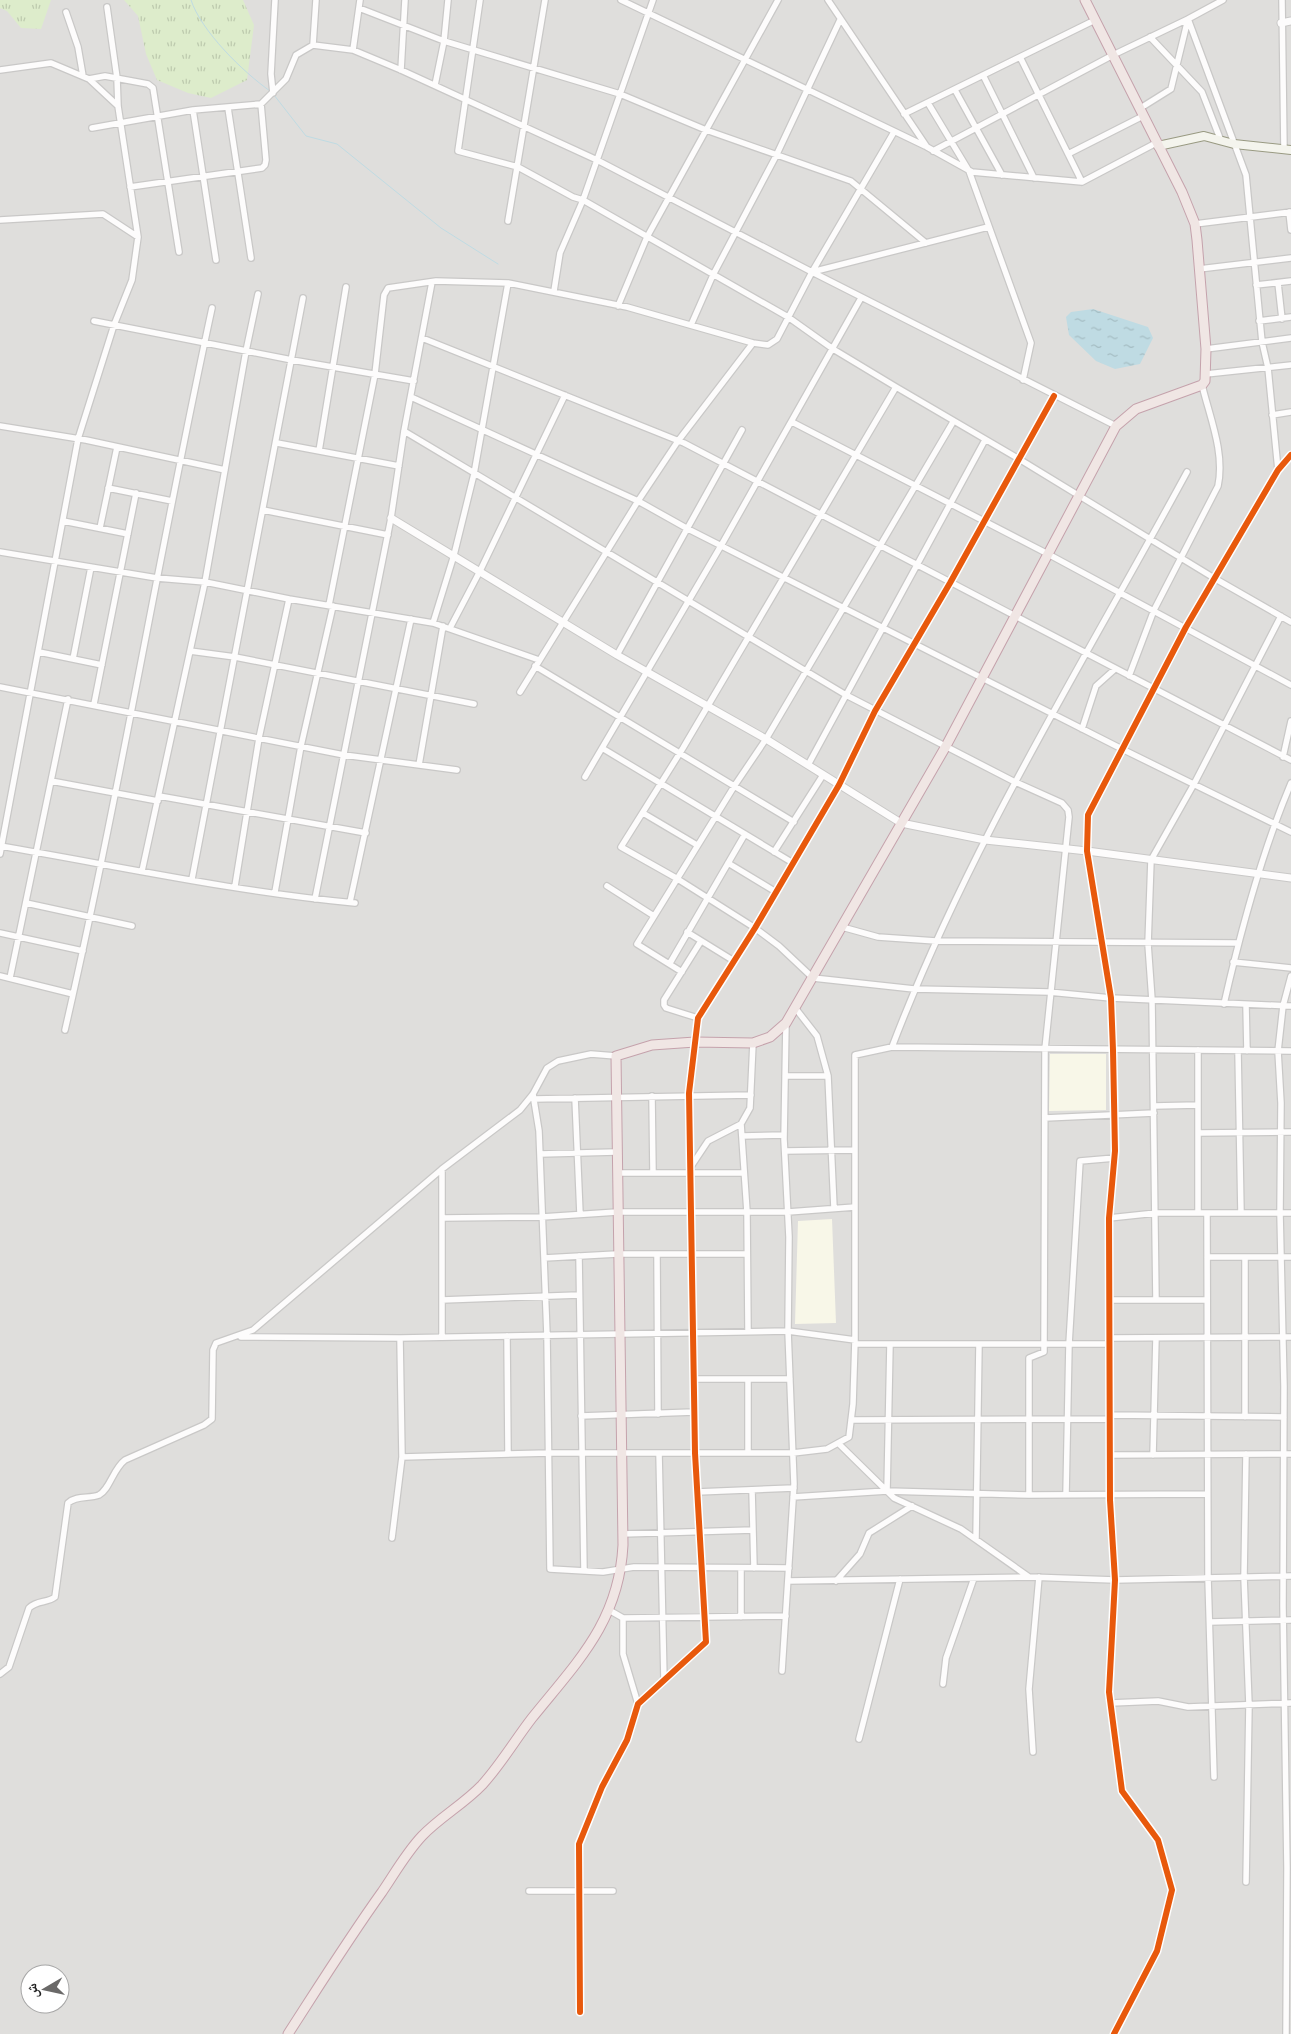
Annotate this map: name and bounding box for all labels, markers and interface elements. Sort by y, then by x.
north arrow [20,1964,70,2014]
text: ش [23,1982,42,2000]

